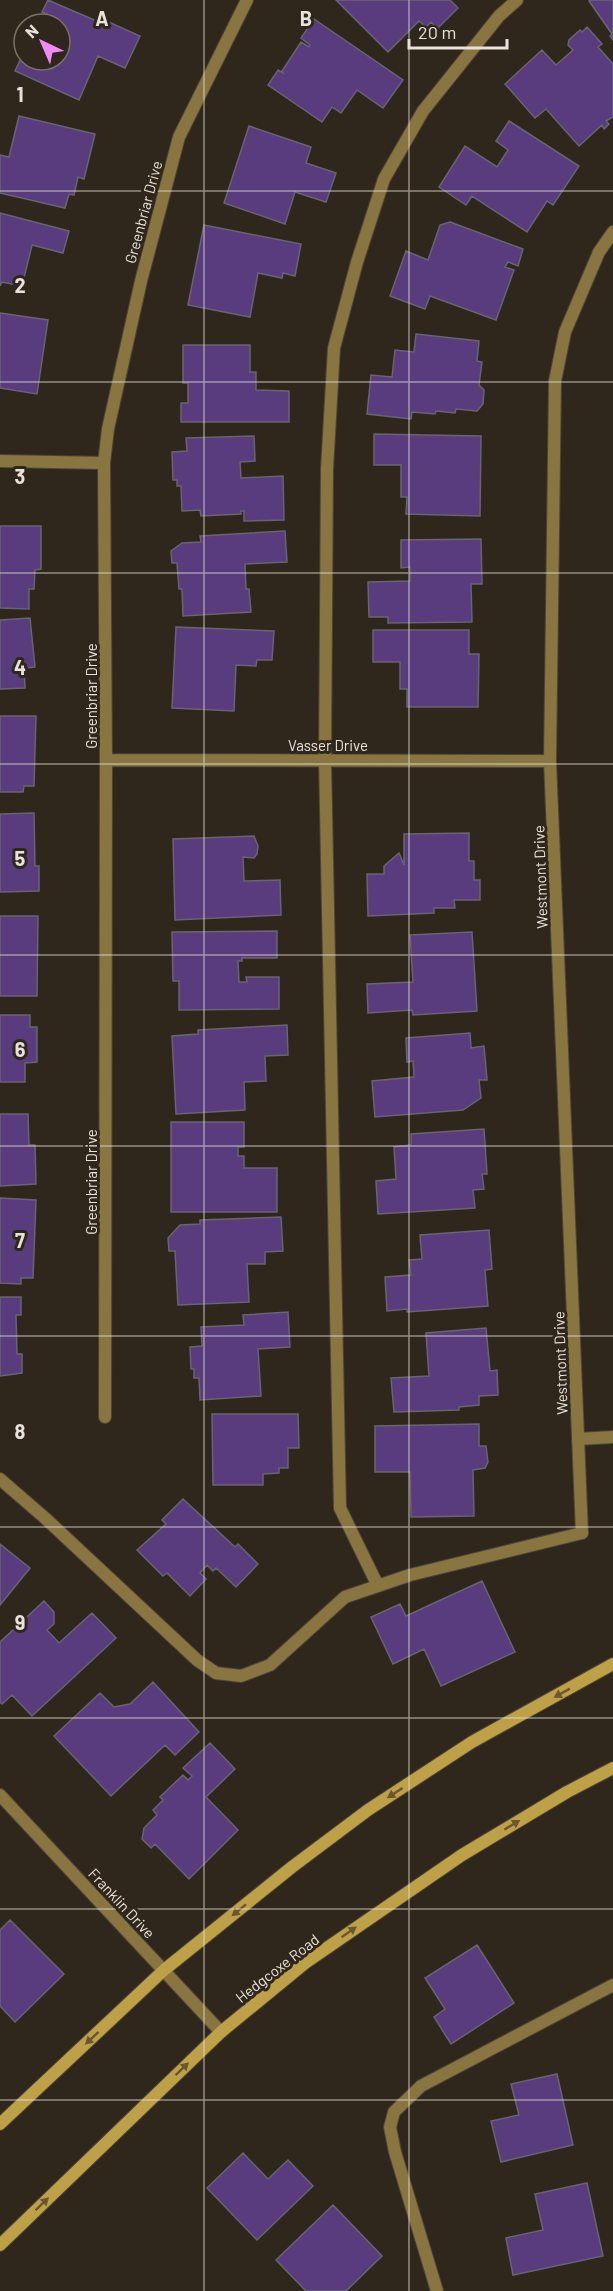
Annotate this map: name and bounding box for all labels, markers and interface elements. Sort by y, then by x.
text: A [95,6,109,30]
text: B [300,6,312,30]
north arrow [12,12,72,72]
scale bar [409,12,506,50]
text: N [21,20,42,41]
text: 20 m [418,21,456,43]
text: 1 [16,82,24,106]
street label: Greenbriar Drive [121,159,165,265]
text: 2 [14,273,26,297]
text: 3 [15,464,25,488]
street label: Greenbriar Drive [82,643,100,749]
text: 4 [14,655,26,679]
street label: Vasser Drive [288,736,368,754]
street label: Westmont Drive [529,825,551,929]
text: 5 [15,846,26,870]
text: 6 [15,1037,26,1061]
street label: Greenbriar Drive [82,1129,100,1235]
text: 7 [15,1228,25,1252]
street label: Westmont Drive [549,1311,571,1415]
text: 8 [15,1419,26,1443]
text: 9 [15,1610,25,1634]
one-way arrow [553,1688,570,1698]
one-way arrow [387,1787,403,1798]
one-way arrow [504,1820,520,1831]
street label: Franklin Drive [85,1864,159,1942]
one-way arrow [231,1903,247,1916]
one-way arrow [341,1926,357,1938]
street label: Hedgcoxe Road [232,1930,322,2006]
one-way arrow [85,2031,100,2044]
one-way arrow [175,2062,190,2076]
one-way arrow [35,2198,49,2212]

